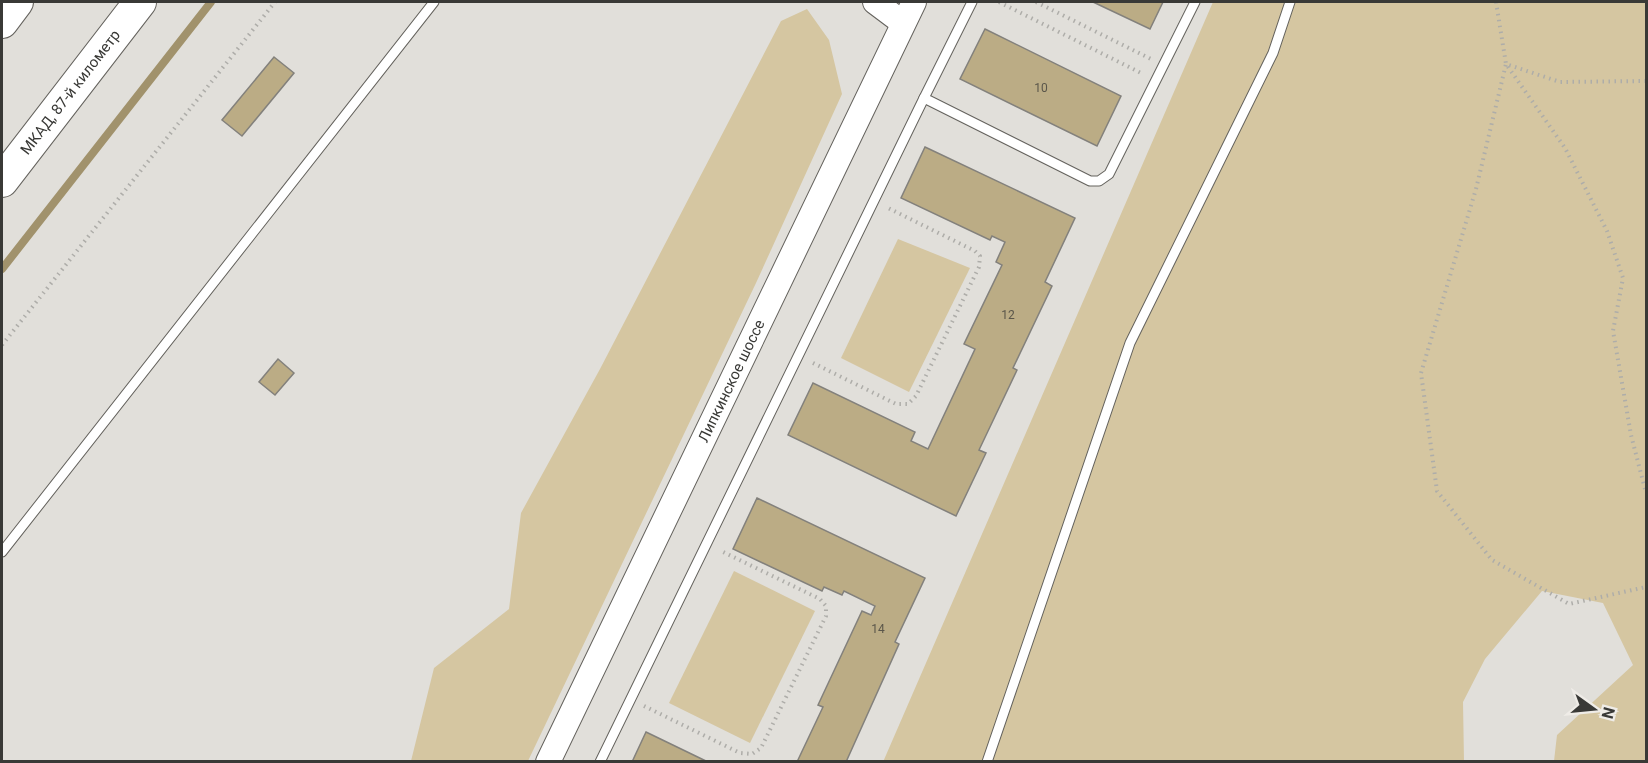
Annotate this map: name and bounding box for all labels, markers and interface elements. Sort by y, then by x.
street label: МКАД, 87-й километр [17,26,124,158]
house number: 10 [1034,81,1048,95]
house number: 12 [1001,308,1015,322]
street label: Липкинское шоссе [694,317,769,445]
house number: 14 [871,622,885,636]
north arrow [1564,679,1624,739]
text: N [1597,705,1619,721]

